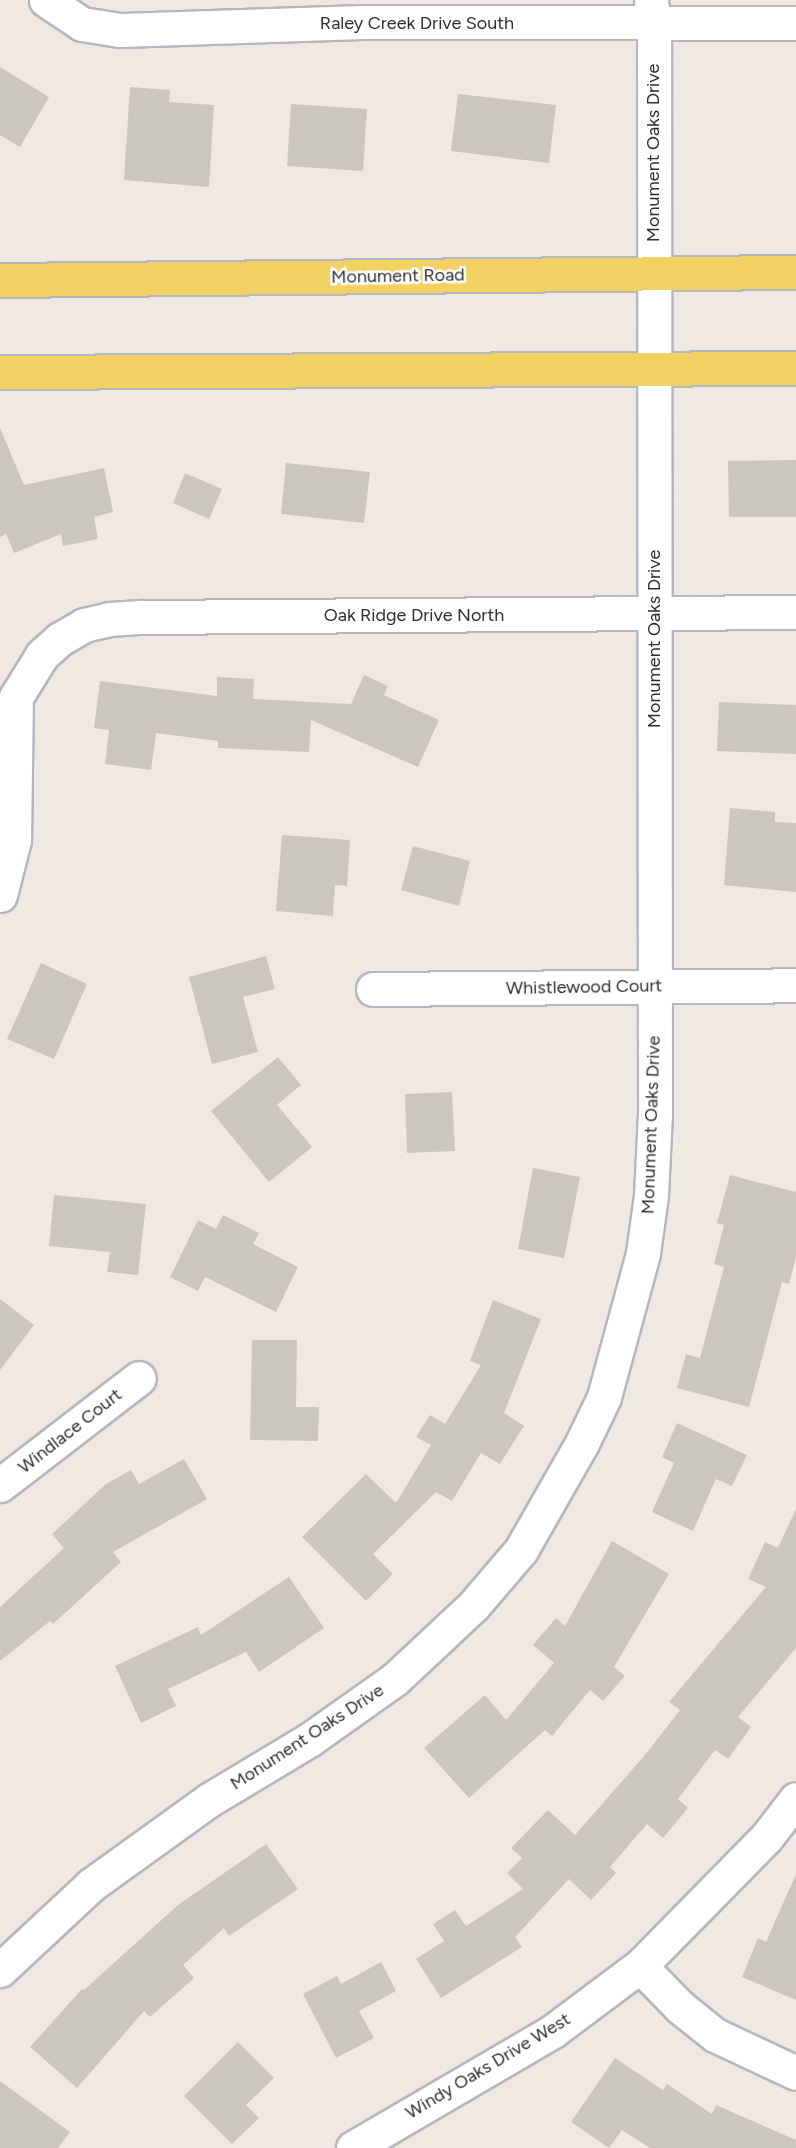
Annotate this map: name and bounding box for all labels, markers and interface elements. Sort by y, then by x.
street label: Raley Creek Drive South [320,12,514,34]
street label: Monument Oaks Drive [642,64,664,242]
street label: Monument Road [331,264,465,288]
street label: Monument Oaks Drive [643,550,665,728]
street label: Oak Ridge Drive North [324,604,504,626]
street label: Whistlewood Court [506,975,662,999]
street label: Monument Oaks Drive [637,1035,665,1215]
street label: Windlace Court [14,1384,126,1478]
street label: Monument Oaks Drive [226,1679,388,1795]
street label: Windy Oaks Drive West [402,2008,574,2124]

